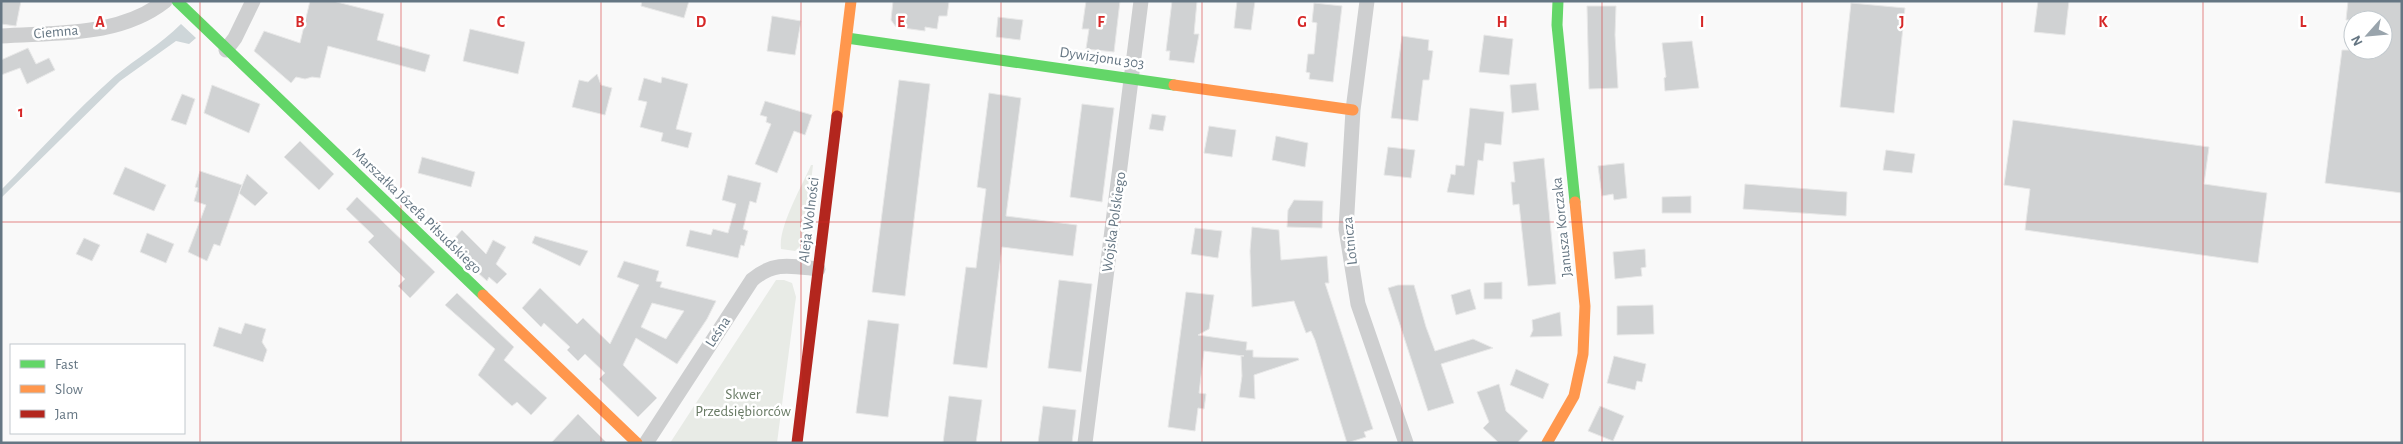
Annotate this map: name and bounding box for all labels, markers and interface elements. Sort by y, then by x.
north arrow [2343,10,2393,60]
text: A [95,14,105,30]
text: B [295,14,305,30]
text: C [497,14,506,30]
text: D [696,14,707,30]
text: E [897,14,905,30]
text: F [1097,14,1105,30]
text: G [1297,14,1307,30]
text: H [1496,14,1508,30]
text: I [1700,14,1704,30]
text: J [1899,14,1905,30]
text: K [2098,14,2108,30]
text: L [2300,14,2307,30]
street label: Ciemna [33,23,79,41]
text: N [2349,33,2366,48]
street label: Dywizjonu 303 [1059,45,1145,71]
text: 1 [18,104,24,120]
street label: Marszałka Józefa Piłsudskiego [349,145,485,277]
street label: Wojska Polskiego [1100,171,1128,273]
street label: Aleja Wolności [796,176,822,264]
street label: Janusza Korczaka [1549,176,1575,277]
street label: Lotnicza [1340,216,1360,266]
street label: Leśna [703,314,733,350]
legend [10,344,185,434]
text: Fast [55,357,79,372]
text: Slow [55,382,83,397]
park label: Skwer Przedsiębiorców [695,387,791,419]
text: Jam [55,407,78,422]

